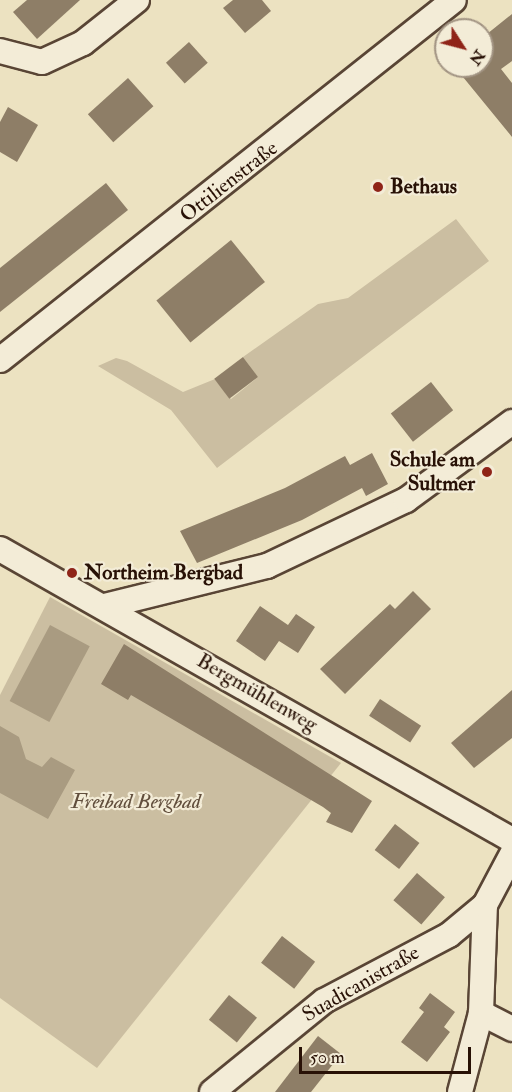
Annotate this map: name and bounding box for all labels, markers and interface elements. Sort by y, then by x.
north arrow [434,18,494,78]
text: N [465,46,489,69]
street label: Ottilienstraße [175,136,283,228]
place label: Bethaus [390,174,457,200]
marker: Bethaus [371,180,385,194]
place label: Schule am Sultmer [390,447,475,497]
marker: Schule am Sultmer [480,465,494,479]
place label: Northeim Bergbad [84,560,243,586]
marker: Northeim Bergbad [65,566,79,580]
street label: Bergmühlenweg [192,648,322,738]
park label: Freibad Bergbad [71,789,201,815]
street label: Suadicanistraße [298,940,424,1028]
scale bar [302,1035,474,1073]
text: 50 m [310,1046,345,1069]

